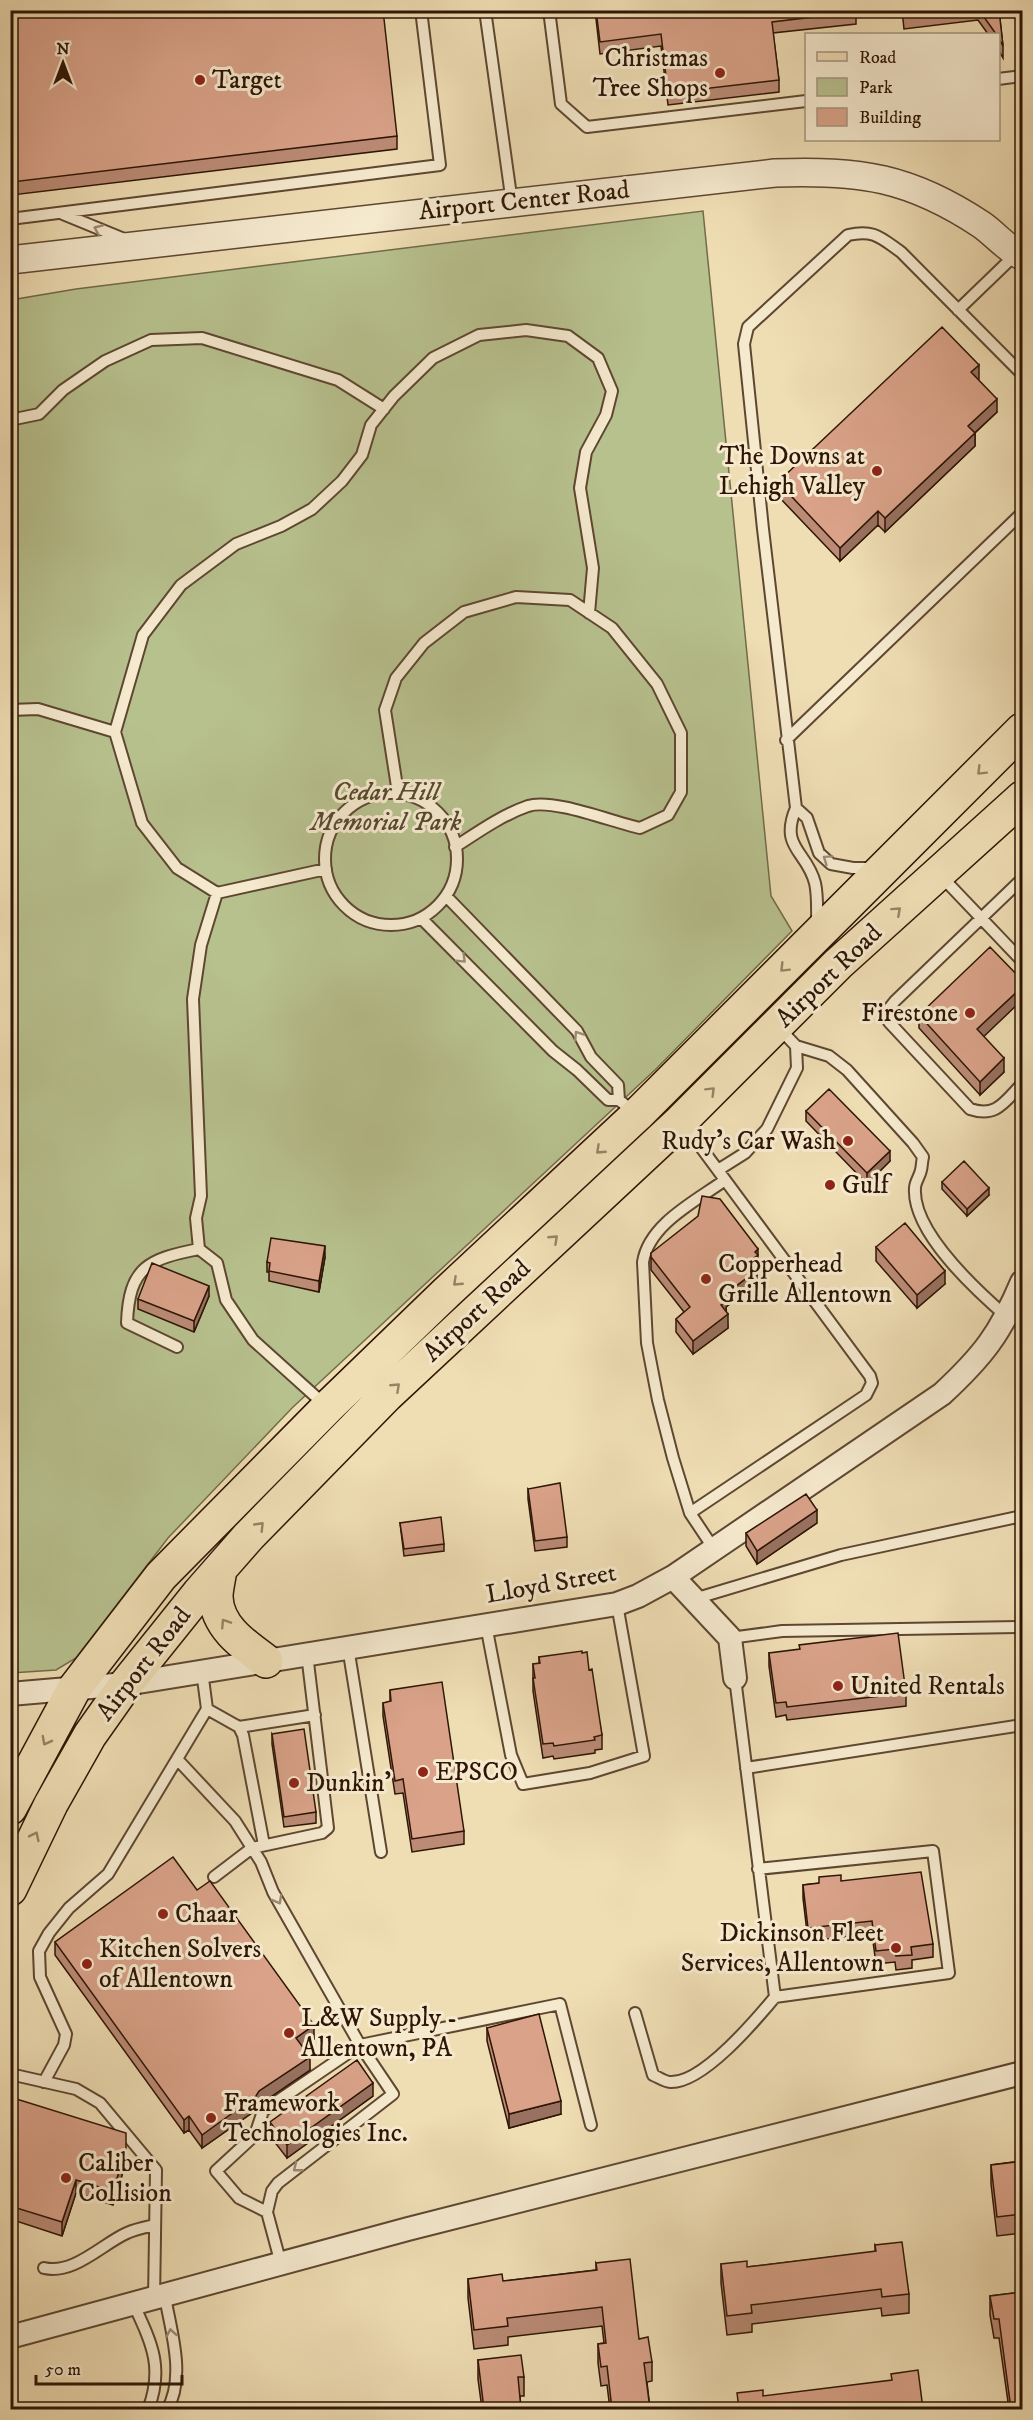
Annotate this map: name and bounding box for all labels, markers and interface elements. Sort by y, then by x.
north arrow [33,33,93,93]
legend [805,33,1000,141]
text: N [56,39,70,59]
place label: Christmas Tree Shops [593,42,708,105]
text: Road [859,47,896,69]
place label: Target [212,64,282,97]
marker: Christmas Tree Shops [713,66,727,80]
marker: Target [193,73,207,87]
text: Park [859,77,893,99]
text: Building [859,107,921,129]
street label: Airport Center Road [417,174,631,228]
one-way arrow [94,224,105,236]
place label: The Downs at Lehigh Valley [719,440,866,503]
marker: The Downs at Lehigh Valley [870,464,884,478]
one-way arrow [977,764,988,774]
park label: Cedar Hill Memorial Park [309,776,462,839]
one-way arrow [823,855,834,866]
one-way arrow [890,907,901,918]
street label: Airport Road [769,917,889,1035]
one-way arrow [455,953,466,963]
one-way arrow [780,961,791,972]
place label: Firestone [861,997,958,1030]
marker: Firestone [963,1006,977,1020]
one-way arrow [574,1031,585,1042]
one-way arrow [703,1087,714,1098]
place label: Rudy's Car Wash [661,1125,836,1158]
marker: Rudy's Car Wash [841,1134,855,1148]
one-way arrow [597,1142,608,1153]
place label: Gulf [842,1169,893,1202]
marker: Gulf [823,1178,837,1192]
one-way arrow [547,1236,558,1247]
place label: Copperhead Grille Allentown [718,1248,892,1311]
street label: Airport Road [416,1253,538,1369]
marker: Copperhead Grille Allentown [699,1272,713,1286]
one-way arrow [454,1275,464,1286]
one-way arrow [390,1383,400,1394]
one-way arrow [252,1522,263,1533]
street label: Lloyd Street [483,1556,619,1612]
street label: Airport Road [89,1600,199,1728]
one-way arrow [221,1619,232,1630]
place label: United Rentals [850,1670,1005,1703]
marker: United Rentals [831,1679,845,1693]
one-way arrow [42,1735,53,1745]
place label: EPSCO [435,1756,518,1789]
marker: EPSCO [416,1765,430,1779]
place label: Dunkin' [306,1767,391,1800]
marker: Dunkin' [287,1776,301,1790]
one-way arrow [28,1831,40,1842]
one-way arrow [271,1894,282,1904]
place label: Chaar [175,1898,238,1931]
marker: Chaar [156,1907,170,1921]
place label: Dickinson Fleet Services, Allentown [681,1917,884,1980]
place label: Kitchen Solvers of Allentown [99,1933,261,1996]
marker: Dickinson Fleet Services, Allentown [889,1941,903,1955]
marker: Kitchen Solvers of Allentown [80,1957,94,1971]
place label: L&W Supply - Allentown, PA [301,2002,457,2065]
marker: L&W Supply - Allentown, PA [282,2026,296,2040]
place label: Framework Technologies Inc. [223,2087,408,2150]
marker: Framework Technologies Inc. [204,2111,218,2125]
place label: Caliber Collision [78,2147,172,2210]
one-way arrow [293,2160,304,2171]
marker: Caliber Collision [59,2171,73,2185]
one-way arrow [166,2328,178,2338]
scale bar [36,2348,182,2386]
text: 50 m [45,2359,81,2381]

